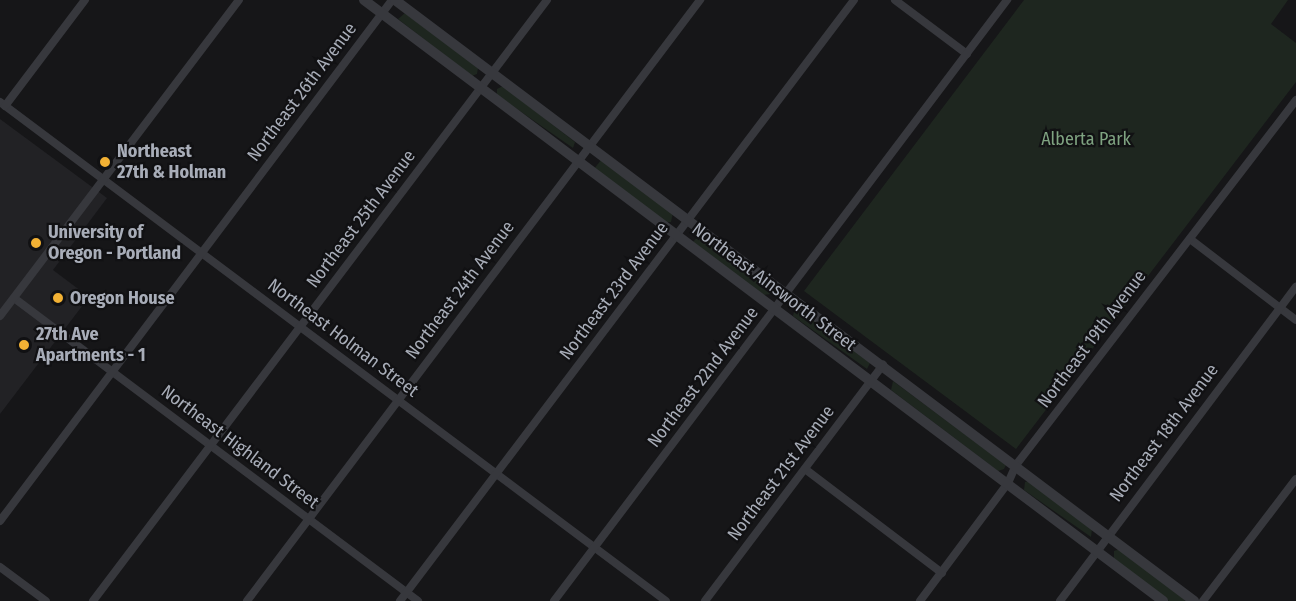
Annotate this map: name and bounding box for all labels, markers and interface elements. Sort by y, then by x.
street label: Northeast 26th Avenue [243,18,361,166]
park label: Alberta Park [1041,128,1131,150]
place label: Northeast 27th & Holman [117,141,226,184]
street label: Northeast 25th Avenue [302,146,420,292]
marker: Northeast 27th & Holman [98,155,112,169]
street label: Northeast 24th Avenue [401,217,519,363]
street label: Northeast 23rd Avenue [555,218,673,364]
street label: Northeast Ainsworth Street [688,218,860,356]
place label: University of Oregon - Portland [48,222,181,264]
marker: University of Oregon - Portland [29,236,43,250]
street label: Northeast 19th Avenue [1033,266,1151,412]
street label: Northeast Holman Street [263,274,423,402]
place label: Oregon House [70,287,175,309]
marker: Oregon House [51,291,65,305]
street label: Northeast 22nd Avenue [643,302,763,452]
place label: 27th Ave Apartments - 1 [36,324,146,366]
marker: 27th Ave Apartments - 1 [17,338,31,352]
street label: Northeast 18th Avenue [1105,360,1223,506]
street label: Northeast Highland Street [157,381,323,513]
street label: Northeast 21st Avenue [723,401,839,545]

